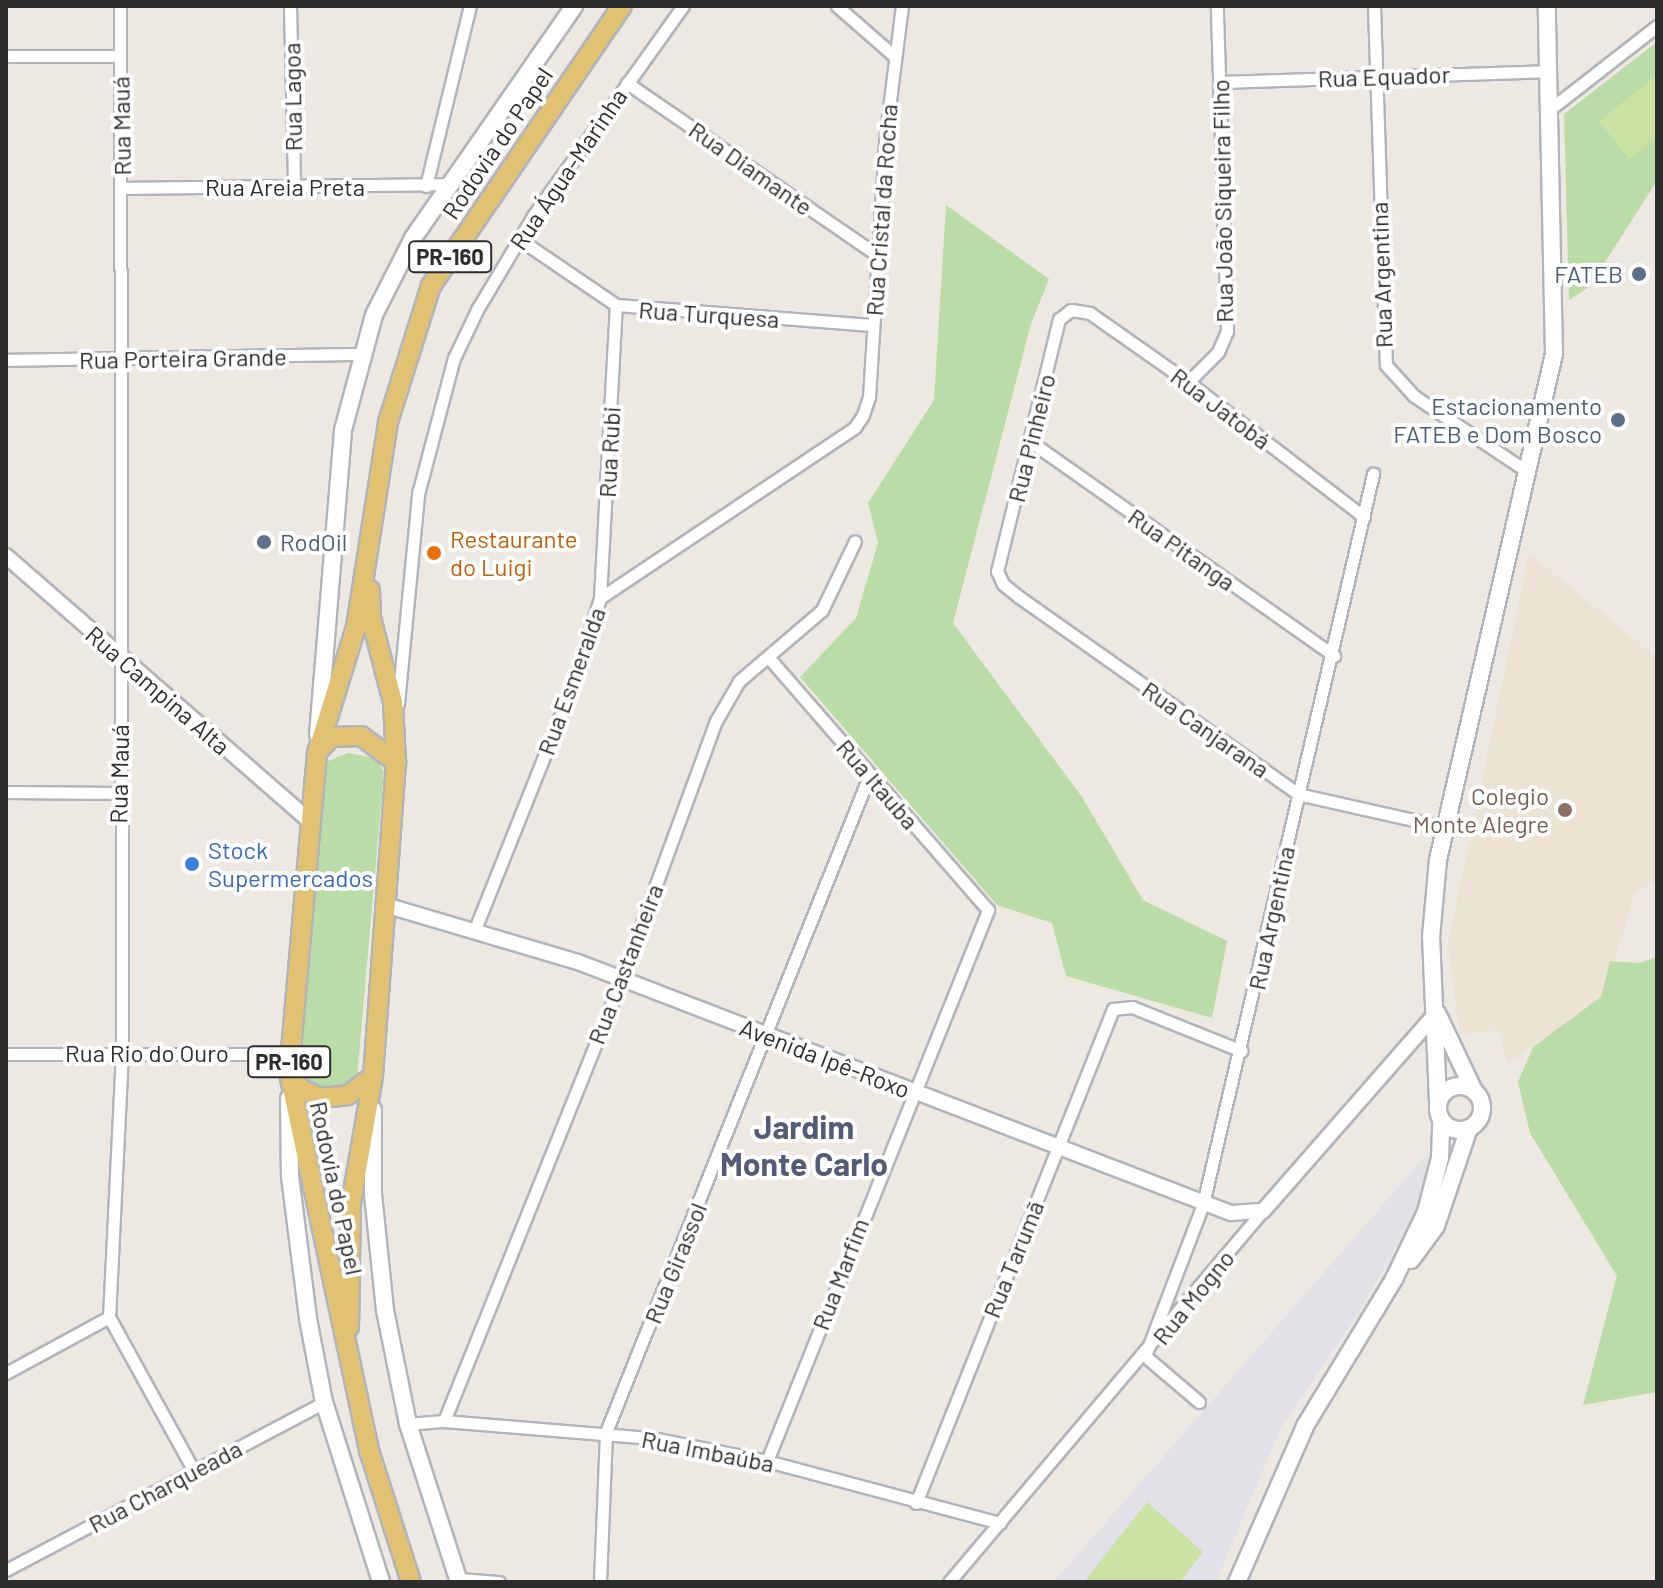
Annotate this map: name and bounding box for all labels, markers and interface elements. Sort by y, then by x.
street label: Rua Lagoa [277,42,307,152]
street label: Rua Equador [1317,59,1451,93]
street label: Rodovia do Papel [436,62,558,224]
street label: Rua Mauá [106,76,136,176]
street label: Rua João Siqueira Filho [1205,79,1239,323]
street label: Rua Água-Marinha [503,83,633,255]
street label: Rua Cristal da Rocha [859,103,903,317]
street label: Rua Diamante [684,115,818,221]
street label: Rua Areia Preta [205,173,365,201]
street label: Rua Argentina [1364,201,1398,349]
road number: PR-160 [408,239,492,275]
place label: FATEB [1554,260,1623,288]
marker: FATEB [1630,265,1648,283]
street label: Rua Turquesa [638,295,780,333]
street label: Rua Porteira Grande [79,342,287,374]
street label: Rua Jatobá [1165,361,1277,455]
street label: Rua Pinheiro [1001,371,1061,505]
place label: Estacionamento FATEB e Dom Bosco [1393,392,1602,448]
street label: Rua Rubi [592,406,626,498]
marker: Estacionamento FATEB e Dom Bosco [1609,411,1627,429]
street label: Rua Pitanga [1123,502,1241,596]
place label: Restaurante do Luigi [450,525,578,581]
place label: RodOil [280,528,347,556]
marker: RodOil [255,533,273,551]
marker: Restaurante do Luigi [425,544,443,562]
street label: Rua Esmeralda [531,603,611,759]
street label: Rua Campina Alta [80,620,236,760]
street label: Rua Canjarana [1137,675,1275,783]
street label: Rua Mauá [104,724,134,824]
street label: Rua Itauba [831,733,925,835]
place label: Colegio Monte Alegre [1413,782,1549,838]
marker: Colegio Monte Alegre [1556,801,1574,819]
place label: Stock Supermercados [208,836,373,892]
street label: Rua Argentina [1242,843,1300,993]
marker: Stock Supermercados [183,855,201,873]
street label: Rua Castanheira [581,880,669,1048]
street label: Avenida Ipê-Roxo [736,1012,914,1104]
street label: Rua Rio do Ouro [65,1039,229,1067]
road number: PR-160 [247,1044,331,1080]
street label: Rodovia do Papel [305,1099,369,1277]
district label: Jardim Monte Carlo [720,1108,888,1183]
street label: Rua Tarumã [976,1196,1050,1322]
street label: Rua Girassol [638,1198,712,1328]
street label: Rua Marfim [806,1214,874,1334]
street label: Rua Mogno [1146,1244,1240,1350]
street label: Rua Imbaúba [639,1424,777,1478]
street label: Rua Charqueada [84,1434,246,1538]

